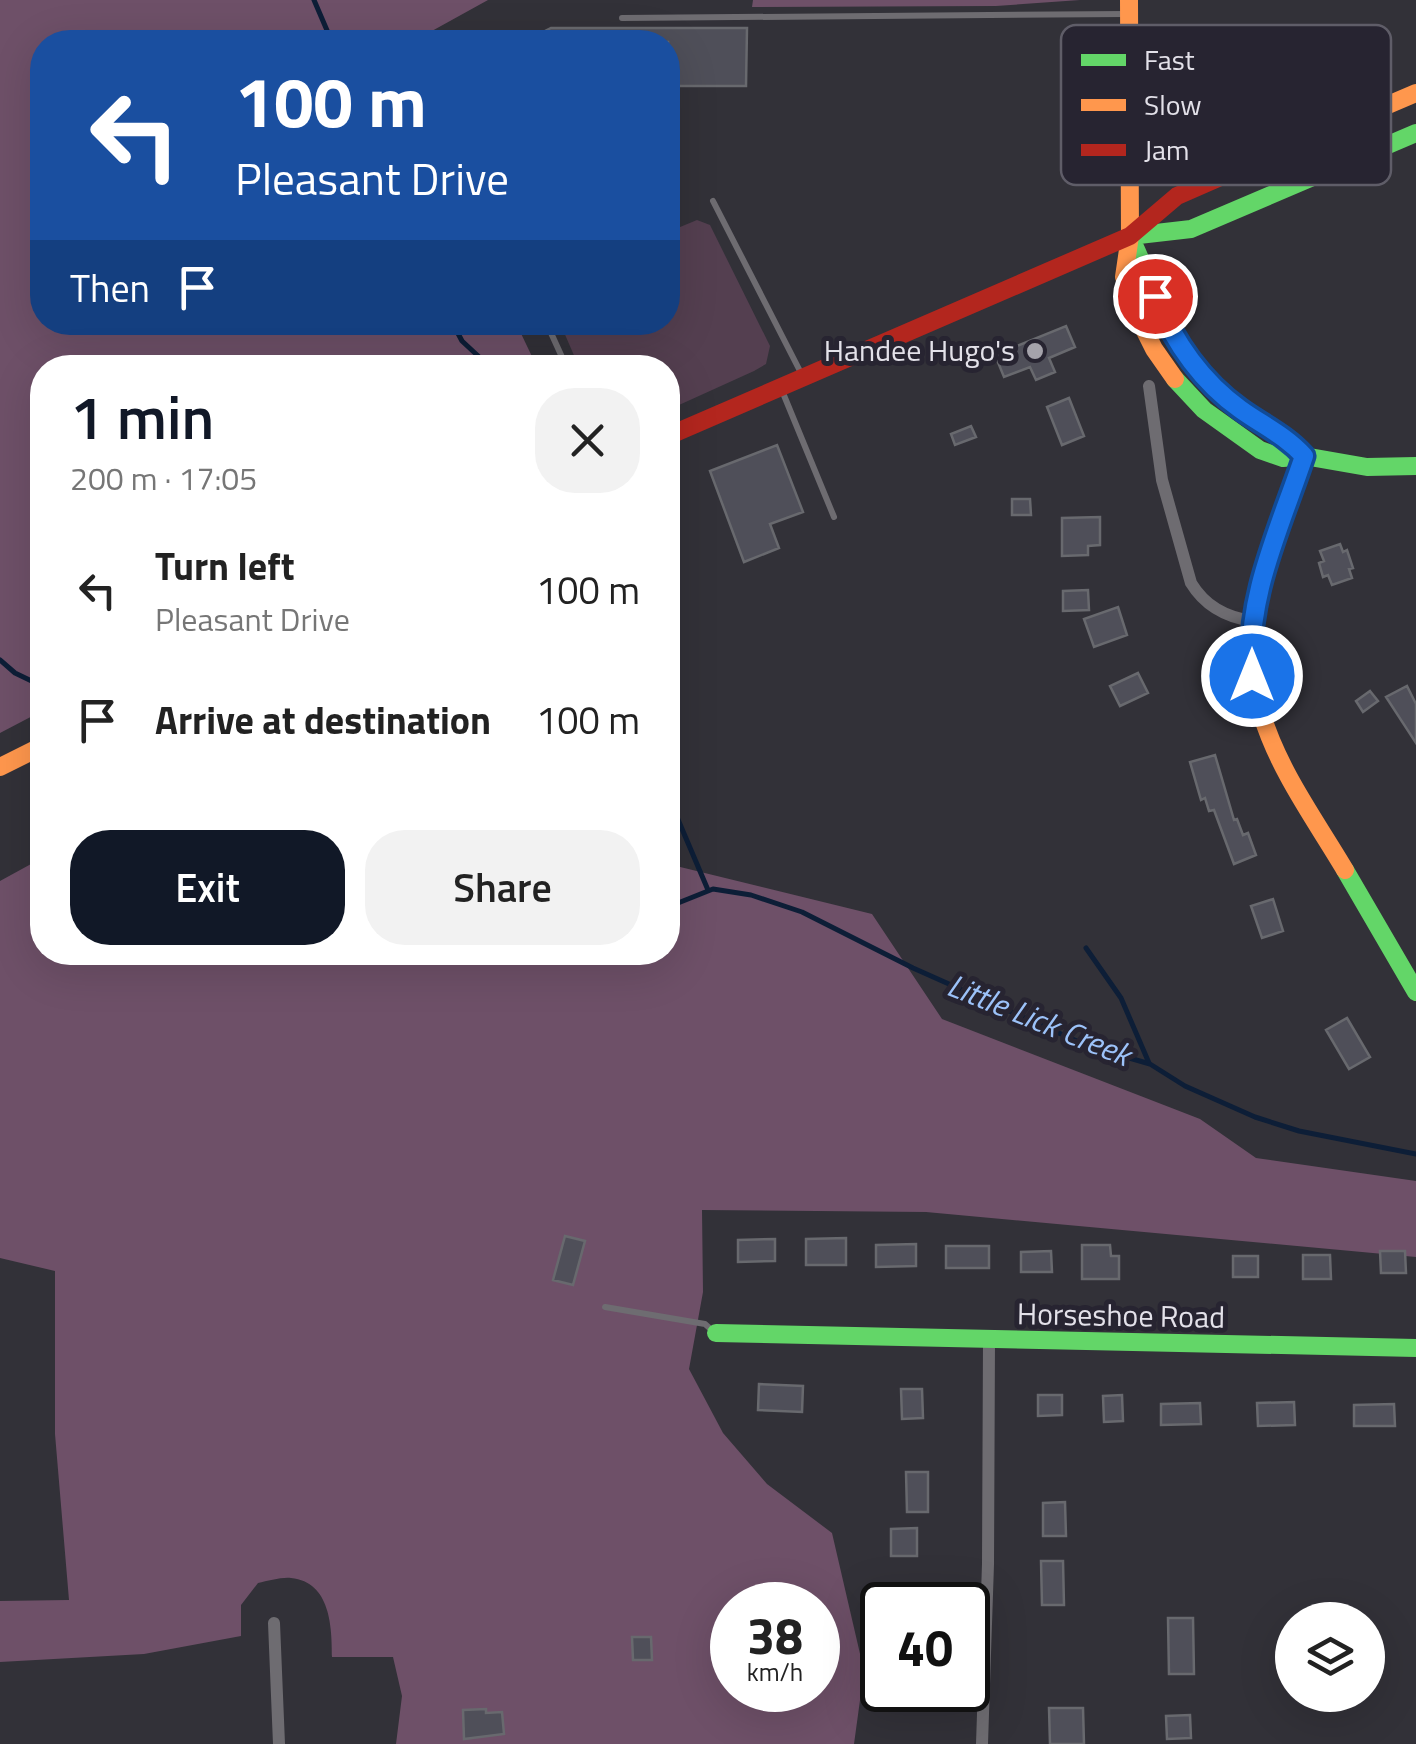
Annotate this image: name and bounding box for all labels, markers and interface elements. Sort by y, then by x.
legend [1061,25,1391,185]
text: Fast [1144,38,1195,81]
text: 100 m [235,48,427,154]
icon: left [70,70,200,200]
text: Slow [1144,83,1202,126]
text: Jam [1144,128,1190,171]
text: Pleasant Drive [235,144,509,212]
pin [1113,254,1198,339]
text: Then [70,259,150,317]
icon: arrive [170,260,225,315]
icon: arrive [1128,269,1183,324]
place label: Handee Hugo's [824,327,1015,373]
marker: Handee Hugo's [1024,340,1046,362]
text: 1 min [70,371,214,462]
button: close [535,388,640,493]
text: 200 m · 17:05 [70,454,257,502]
text: Turn left [155,537,295,595]
text: 100 m [536,561,640,619]
icon: left [70,563,125,618]
text: Pleasant Drive [155,595,350,643]
position arrow [1200,624,1304,728]
text: Arrive at destination [155,691,491,749]
text: 100 m [536,691,640,749]
icon: arrive [70,693,125,748]
button: Exit [70,830,345,945]
button: Share [365,830,640,945]
water label: Little Lick Creek [941,961,1142,1079]
street label: Horseshoe Road [1017,1290,1225,1340]
speed limit sign: 40 [860,1582,990,1712]
text: 38 [747,1597,803,1673]
map controls [1275,1602,1385,1712]
button: layers [1275,1602,1385,1712]
text: km/h [747,1653,803,1691]

